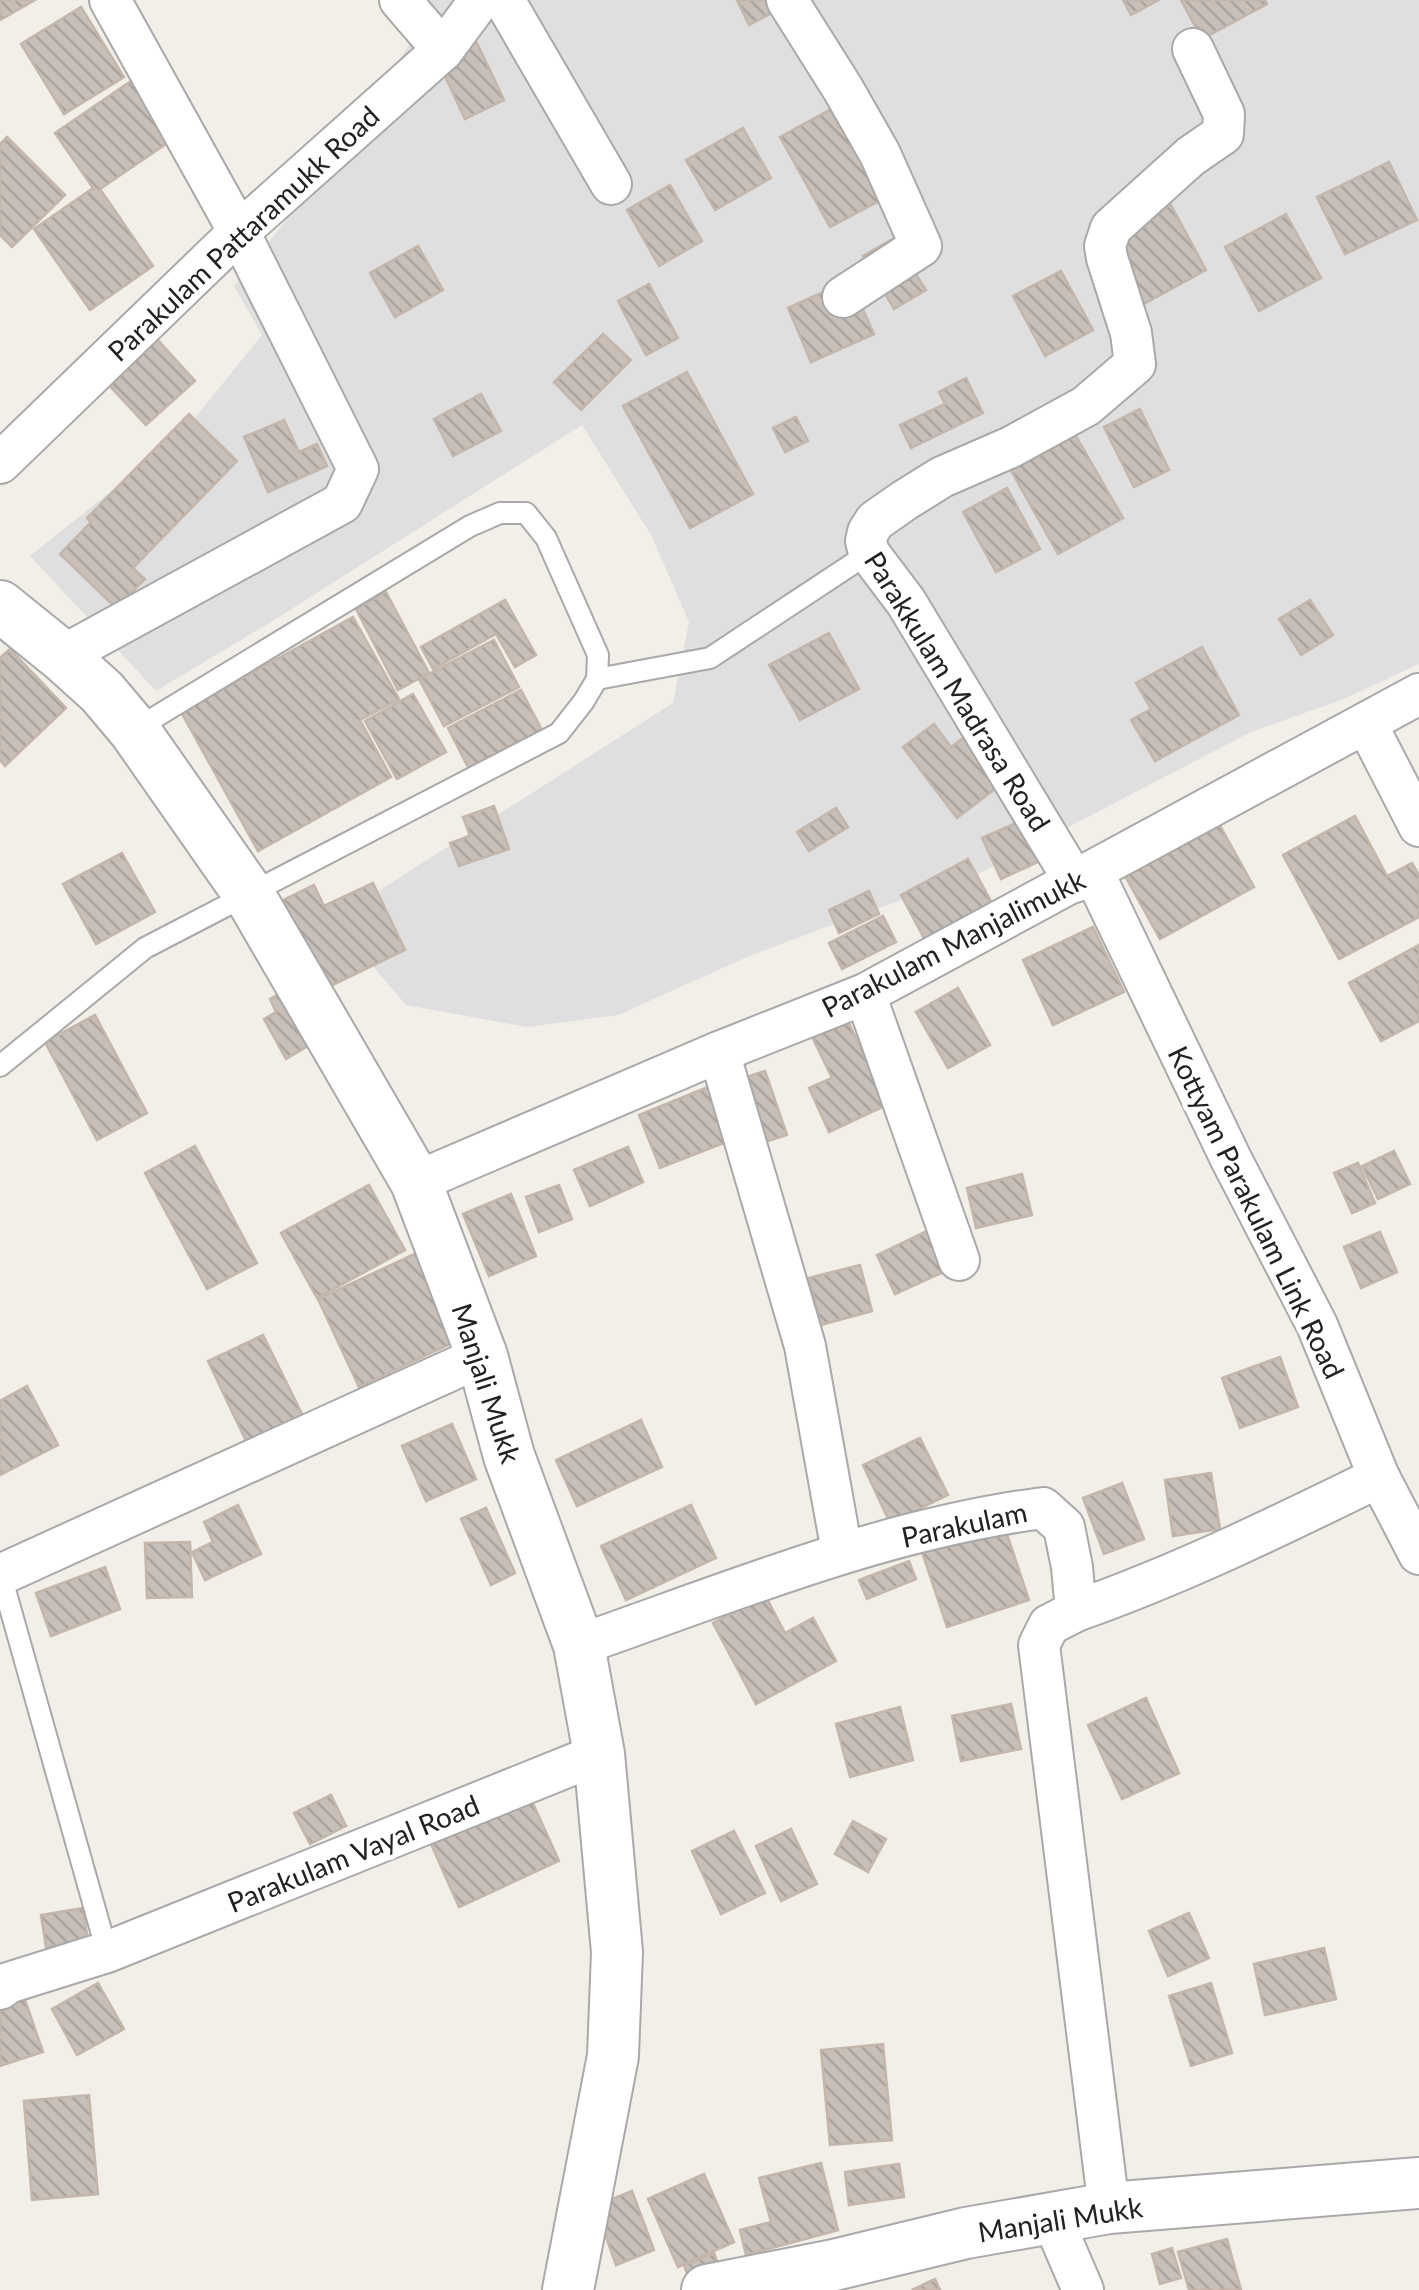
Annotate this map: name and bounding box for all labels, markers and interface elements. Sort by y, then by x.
street label: Parakulam Pattaramukk Road [100,98,386,368]
street label: Parakkulam Madrasa Road [858,545,1058,837]
street label: Parakulam Manjalimukk [816,861,1091,1024]
street label: Kottyam Parakulam Link Road [1162,1040,1352,1384]
street label: Manjali Mukk [445,1299,529,1468]
street label: Parakulam [898,1494,1030,1554]
street label: Parakulam Vayal Road [222,1787,484,1919]
street label: Manjali Mukk [975,2189,1145,2249]

